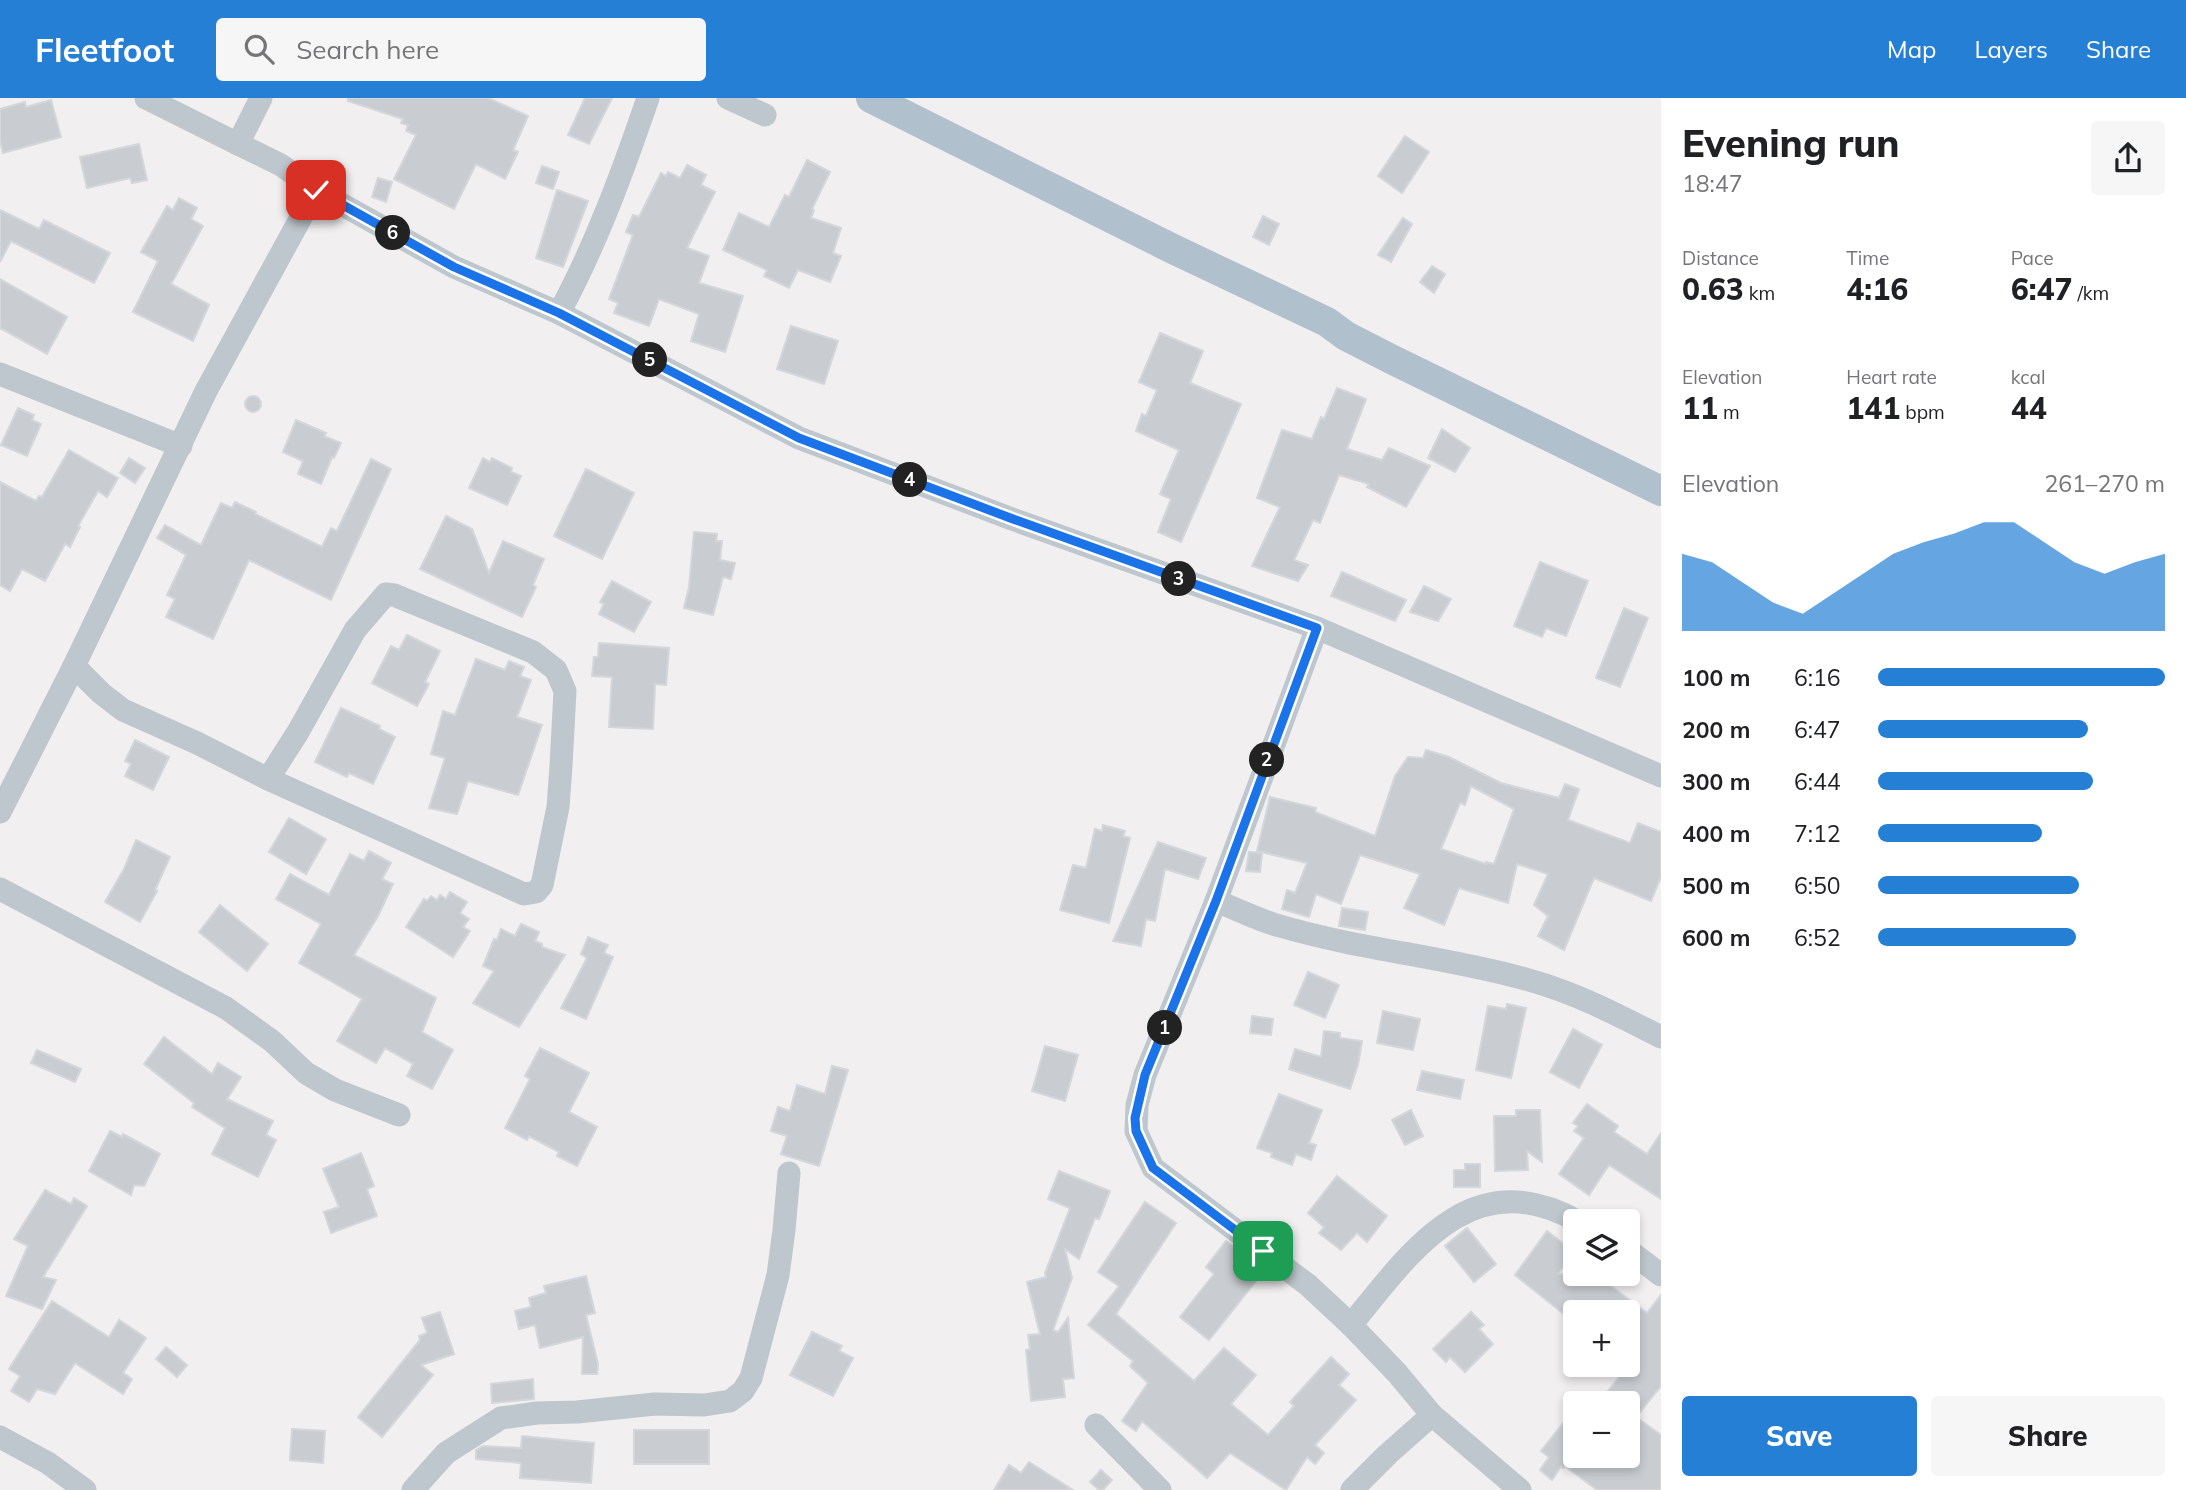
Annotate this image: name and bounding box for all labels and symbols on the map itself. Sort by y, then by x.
pin [286,160,346,220]
pin: 6 [376,216,410,250]
pin: 5 [632,342,668,378]
pin: 4 [892,462,928,498]
pin: 3 [1162,561,1196,596]
pin: 2 [1250,742,1284,778]
pin: 1 [1148,1010,1182,1046]
pin [1233,1221,1293,1281]

